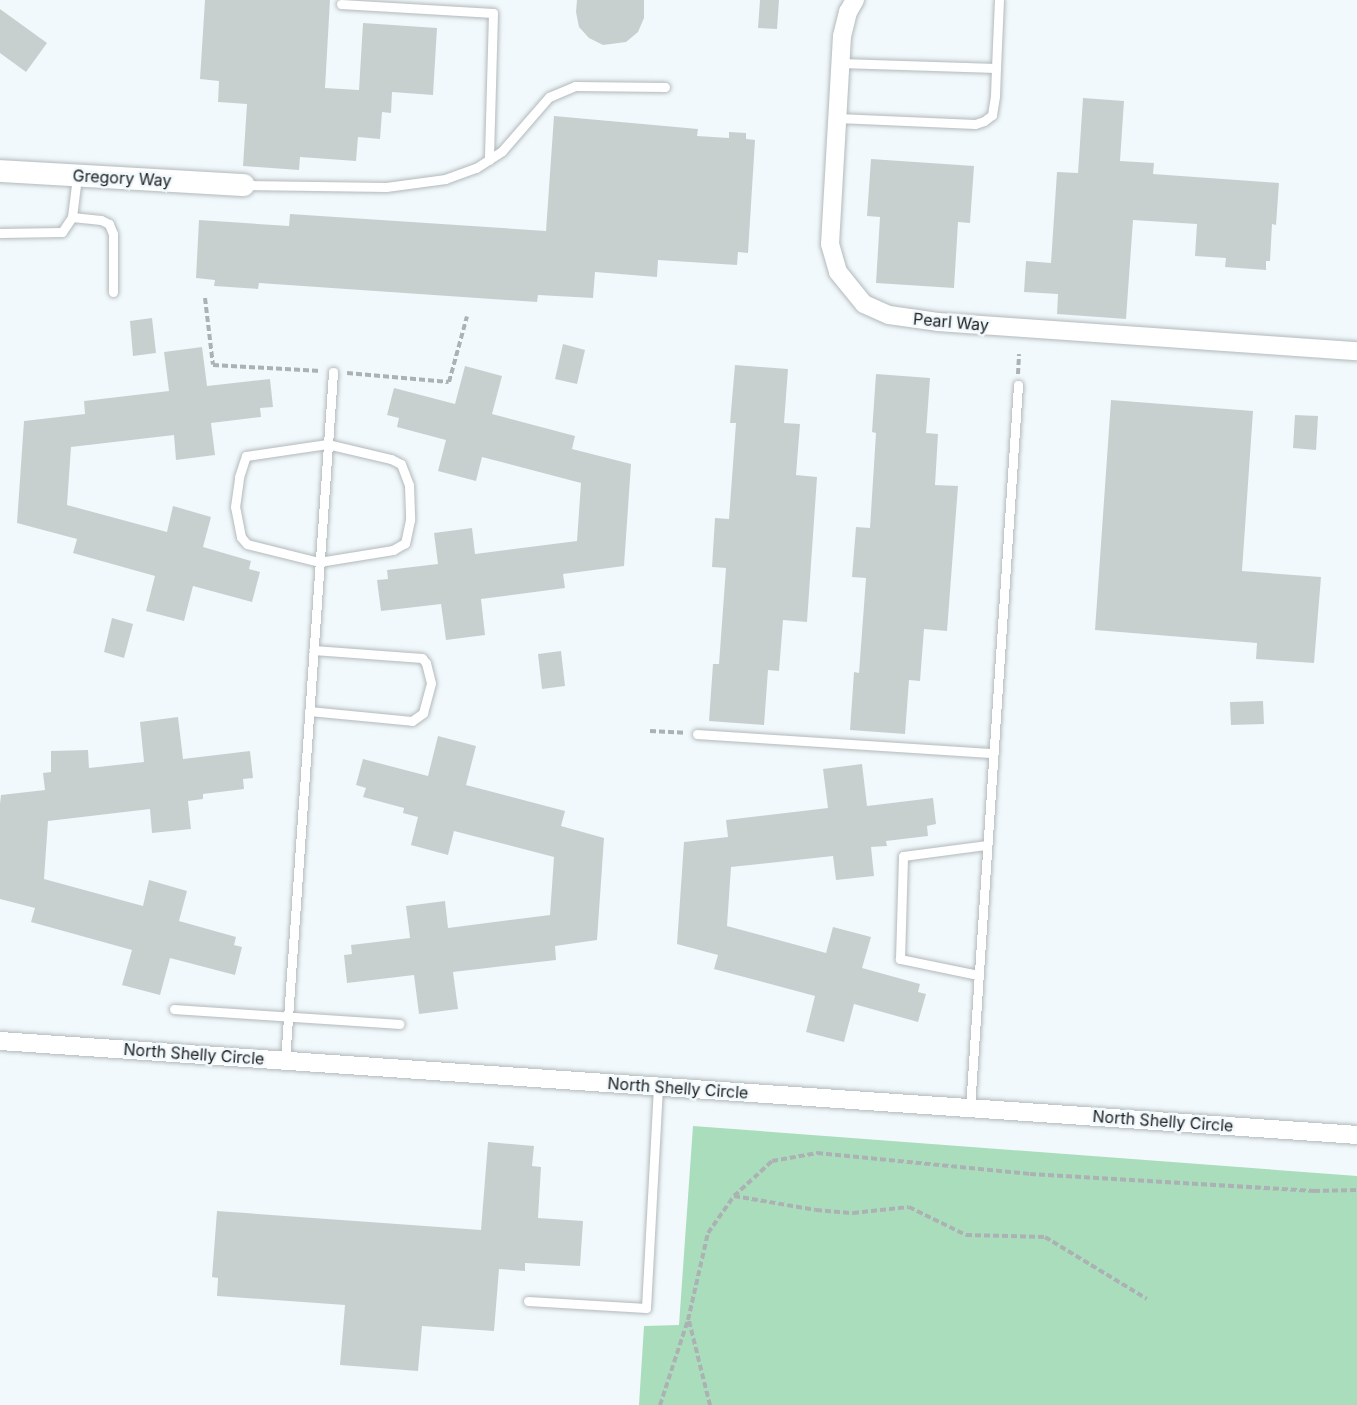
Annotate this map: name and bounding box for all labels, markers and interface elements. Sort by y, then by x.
street label: Gregory Way [72,166,172,190]
street label: Pearl Way [912,309,990,335]
street label: North Shelly Circle [123,1040,265,1068]
street label: North Shelly Circle [607,1074,749,1102]
street label: North Shelly Circle [1092,1107,1234,1135]

